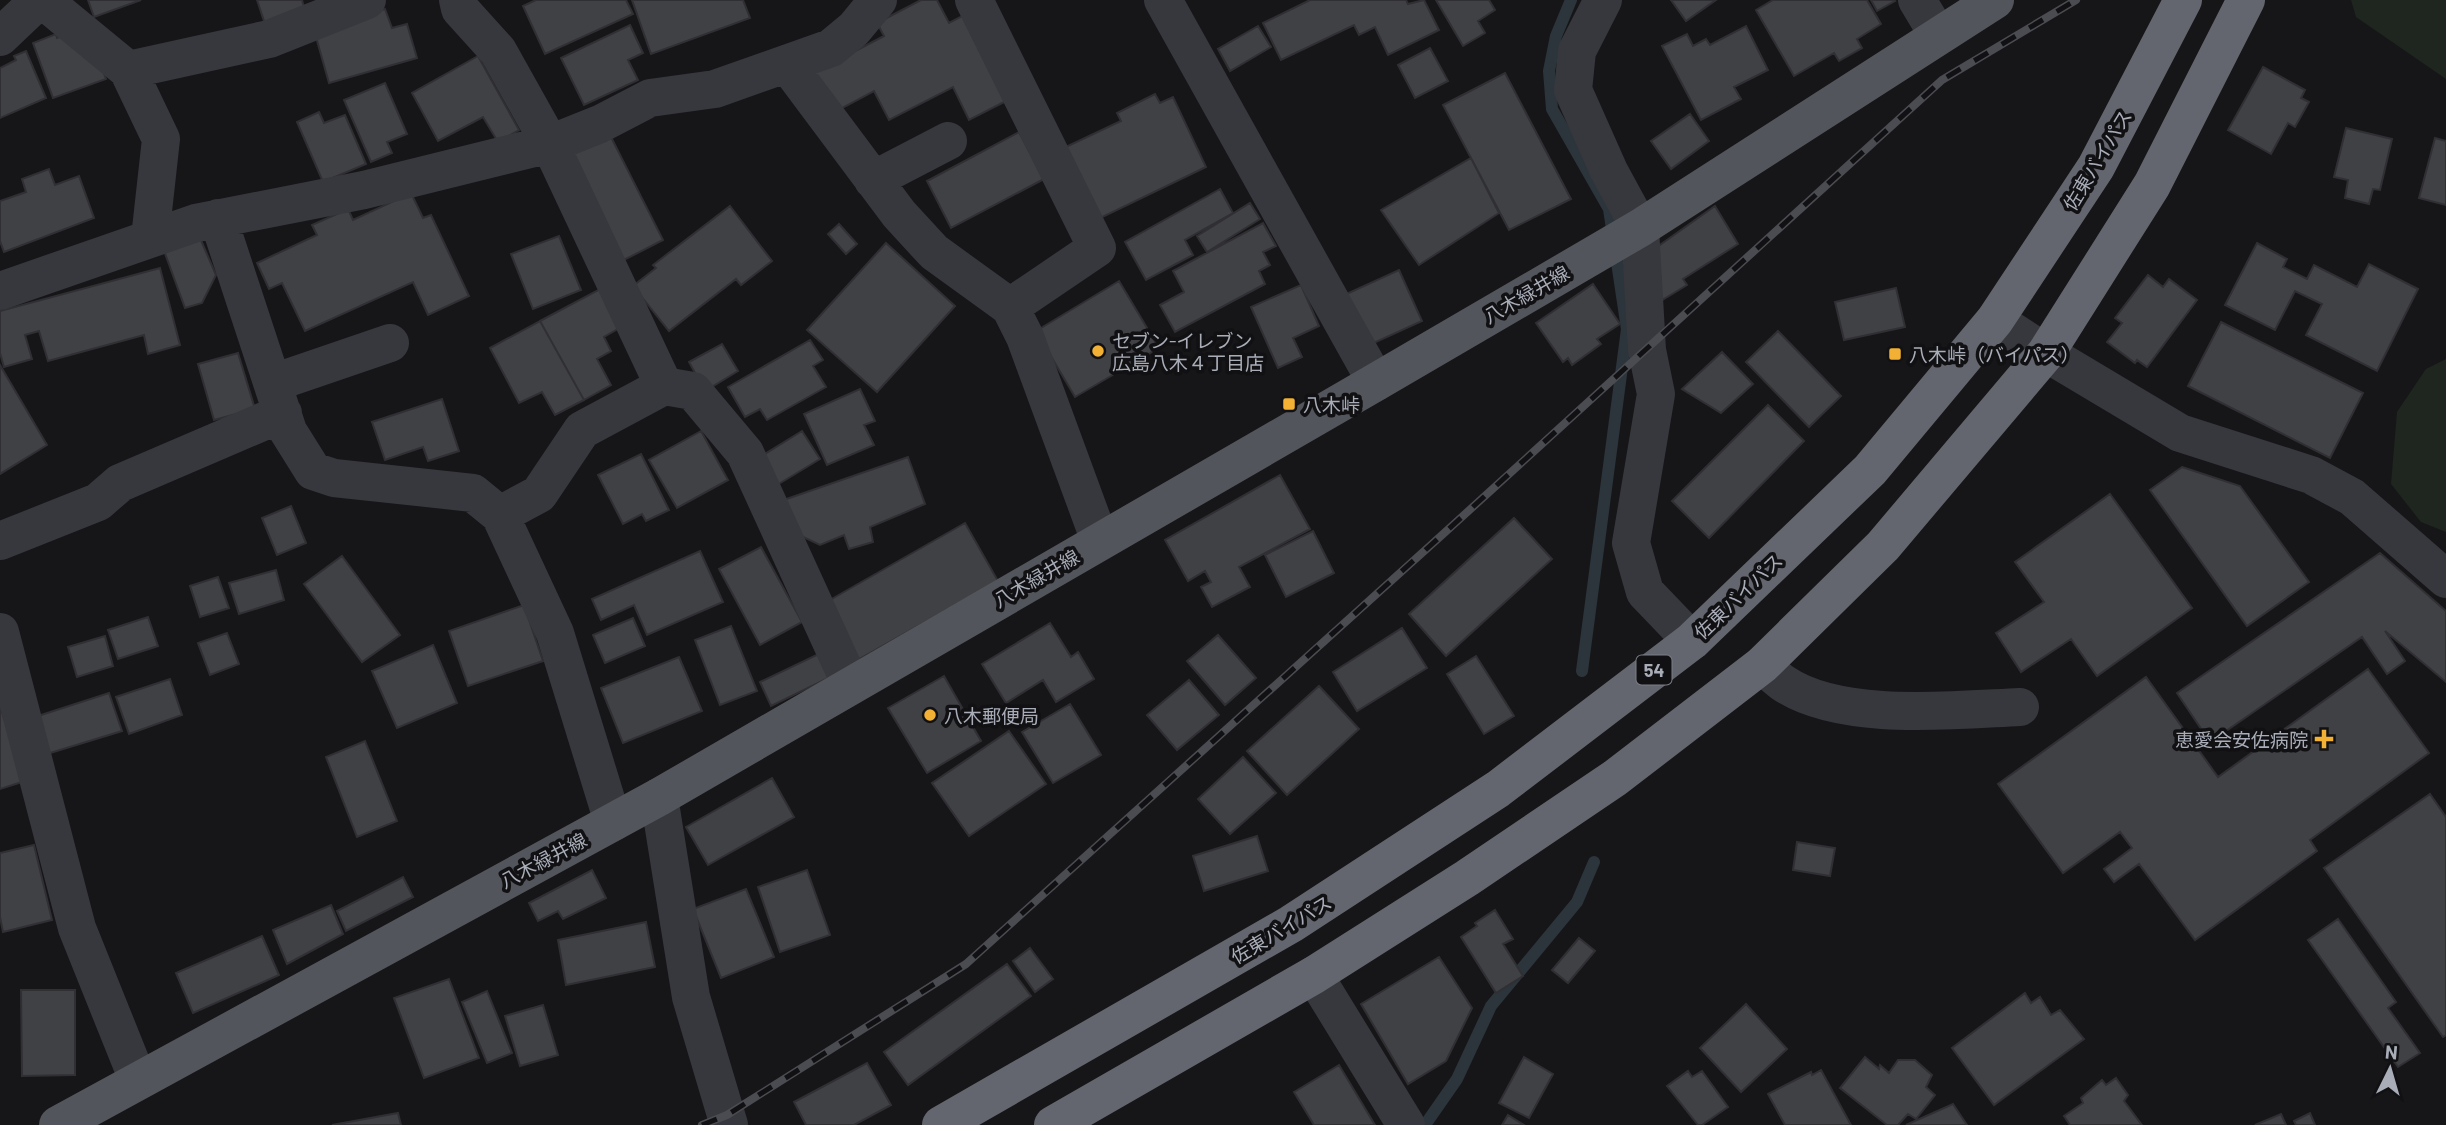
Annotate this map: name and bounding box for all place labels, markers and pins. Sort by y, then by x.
place label: セブン‐イレブン 広島八木４丁目店 [1112,329,1264,374]
marker: セブン‐イレブン 広島八木４丁目店 [1090,343,1106,359]
place label: 八木峠（バイパス） [1909,343,2080,366]
marker: 八木峠（バイパス） [1887,346,1903,362]
place label: 八木峠 [1303,393,1360,416]
marker: 八木峠 [1281,396,1297,412]
place label: 八木郵便局 [944,704,1039,727]
marker: 八木郵便局 [922,707,938,723]
place label: 恵愛会安佐病院 [2175,728,2308,751]
marker: 恵愛会安佐病院 [2314,729,2334,749]

